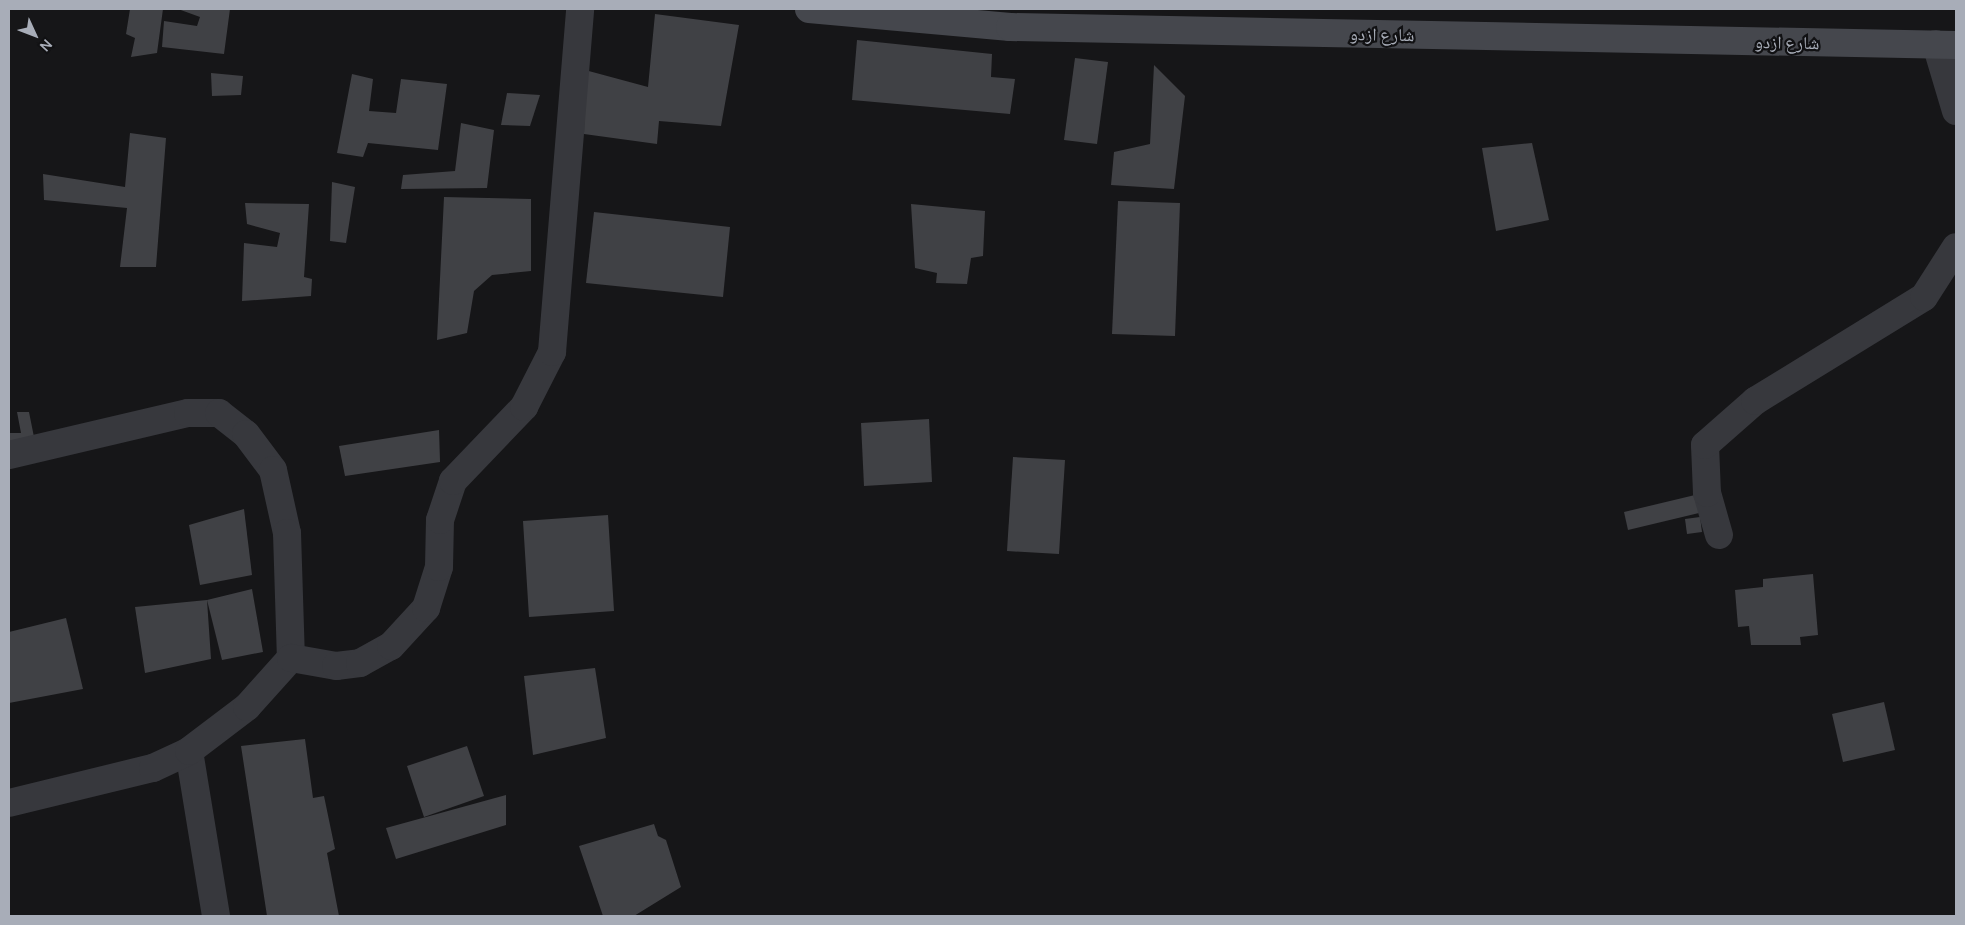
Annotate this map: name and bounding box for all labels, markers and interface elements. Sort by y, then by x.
north arrow [10,10,60,60]
street label: شارع ازدو [1349,23,1415,45]
street label: شارع ازدو [1754,31,1820,53]
text: N [36,35,57,56]

